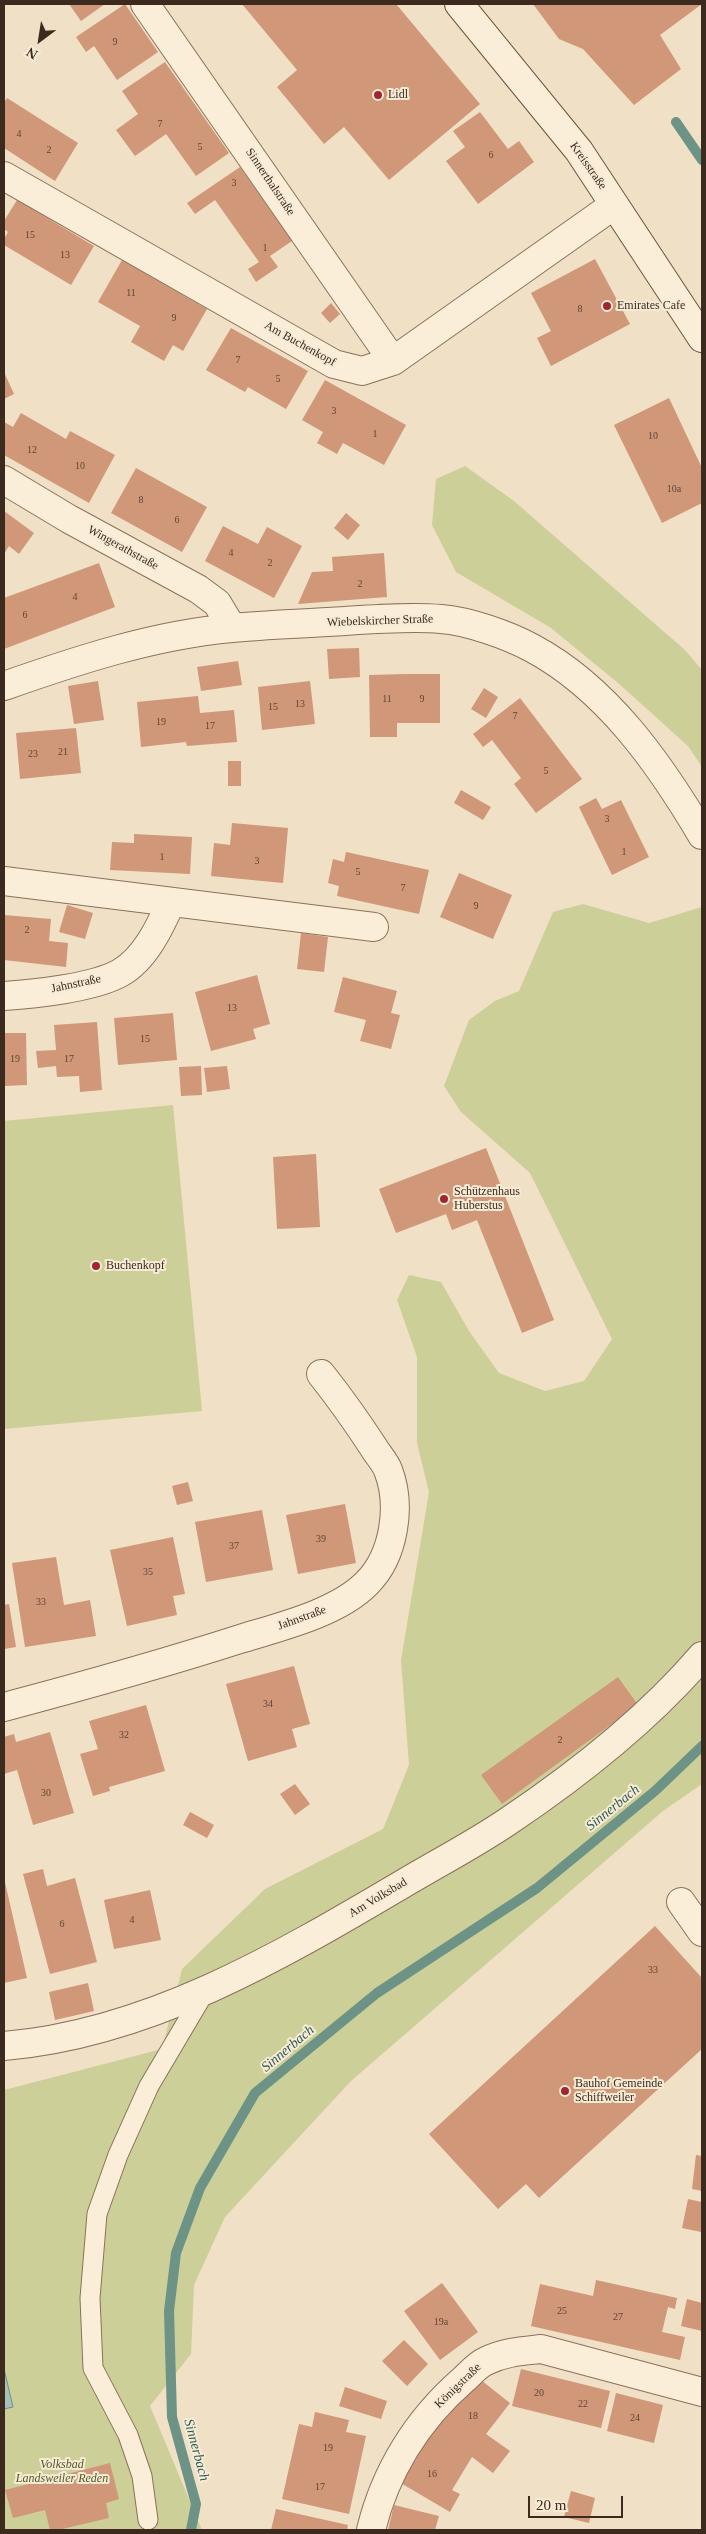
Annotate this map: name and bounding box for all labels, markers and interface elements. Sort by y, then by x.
north arrow [15,15,65,65]
house number: 9 [112,36,118,48]
text: N [24,44,40,62]
place label: Lidl [388,88,408,102]
marker: Lidl [372,89,384,101]
house number: 7 [158,118,162,130]
house number: 4 [16,128,22,140]
street label: Kreisstraße [566,139,610,193]
house number: 5 [198,141,202,153]
house number: 2 [46,144,52,156]
street label: Sinnerthalstraße [242,146,298,218]
house number: 6 [488,149,494,161]
house number: 3 [232,177,236,189]
house number: 15 [25,229,35,241]
house number: 1 [262,242,268,254]
house number: 13 [60,249,70,261]
house number: 11 [126,287,136,299]
place label: Emirates Cafe [617,299,685,313]
marker: Emirates Cafe [601,300,613,312]
house number: 8 [578,303,582,315]
house number: 9 [172,312,176,324]
street label: Am Buchenkopf [262,318,338,370]
house number: 7 [236,354,240,366]
house number: 5 [276,373,280,385]
house number: 3 [332,405,336,417]
house number: 1 [372,428,378,440]
house number: 10 [648,430,658,442]
house number: 12 [27,444,37,456]
house number: 10 [75,460,85,472]
house number: 10a [667,483,681,495]
house number: 8 [138,494,144,506]
house number: 6 [174,514,180,526]
street label: Wingerathstraße [85,523,161,573]
house number: 4 [228,547,234,559]
house number: 2 [268,557,272,569]
house number: 2 [358,578,362,590]
house number: 4 [72,591,78,603]
house number: 6 [22,609,28,621]
street label: Wiebelskircher Straße [327,612,433,630]
house number: 11 [382,693,392,705]
house number: 9 [420,693,424,705]
house number: 13 [295,698,305,710]
house number: 15 [268,701,278,713]
house number: 7 [512,710,518,722]
house number: 19 [156,716,166,728]
house number: 17 [205,720,215,732]
house number: 21 [58,746,68,758]
house number: 23 [28,748,38,760]
house number: 5 [544,765,548,777]
house number: 3 [604,813,610,825]
house number: 1 [622,846,626,858]
house number: 1 [160,851,164,863]
house number: 3 [254,855,260,867]
house number: 5 [356,866,360,878]
house number: 7 [400,882,406,894]
house number: 9 [474,900,478,912]
house number: 2 [24,924,30,936]
street label: Jahnstraße [50,972,102,996]
house number: 13 [227,1002,237,1014]
house number: 15 [140,1033,150,1045]
house number: 19 [10,1053,20,1065]
house number: 17 [64,1053,74,1065]
place label: Schützenhaus Huberstus [454,1185,520,1213]
marker: Schützenhaus Huberstus [438,1193,450,1205]
place label: Buchenkopf [106,1259,165,1273]
marker: Buchenkopf [90,1260,102,1272]
house number: 39 [316,1533,326,1545]
house number: 37 [229,1540,239,1552]
house number: 35 [143,1566,153,1578]
house number: 33 [36,1596,46,1608]
street label: Jahnstraße [276,1603,328,1633]
house number: 34 [263,1698,273,1710]
house number: 32 [119,1729,129,1741]
house number: 2 [558,1734,562,1746]
water label: Sinnerbach [583,1781,643,1835]
house number: 30 [41,1787,51,1799]
street label: Am Volksbad [346,1875,410,1921]
house number: 4 [130,1914,134,1926]
house number: 6 [60,1918,64,1930]
house number: 33 [648,1964,658,1976]
water label: Sinnerbach [258,2022,318,2076]
place label: Bauhof Gemeinde Schiffweiler [575,2077,663,2105]
marker: Bauhof Gemeinde Schiffweiler [559,2085,571,2097]
house number: 25 [557,2305,567,2317]
house number: 27 [613,2311,623,2323]
house number: 19a [434,2316,448,2328]
street label: Königstraße [432,2360,484,2412]
house number: 20 [534,2387,544,2399]
house number: 22 [578,2398,588,2410]
house number: 18 [468,2410,478,2422]
house number: 24 [630,2412,640,2424]
water label: Sinnerbach [180,2417,212,2483]
house number: 19 [323,2442,333,2454]
park label: Volksbad Landsweiler Reden [16,2458,108,2486]
house number: 16 [427,2468,437,2480]
house number: 17 [315,2481,325,2493]
scale bar [531,2486,626,2518]
text: 20 m [536,2497,566,2513]

